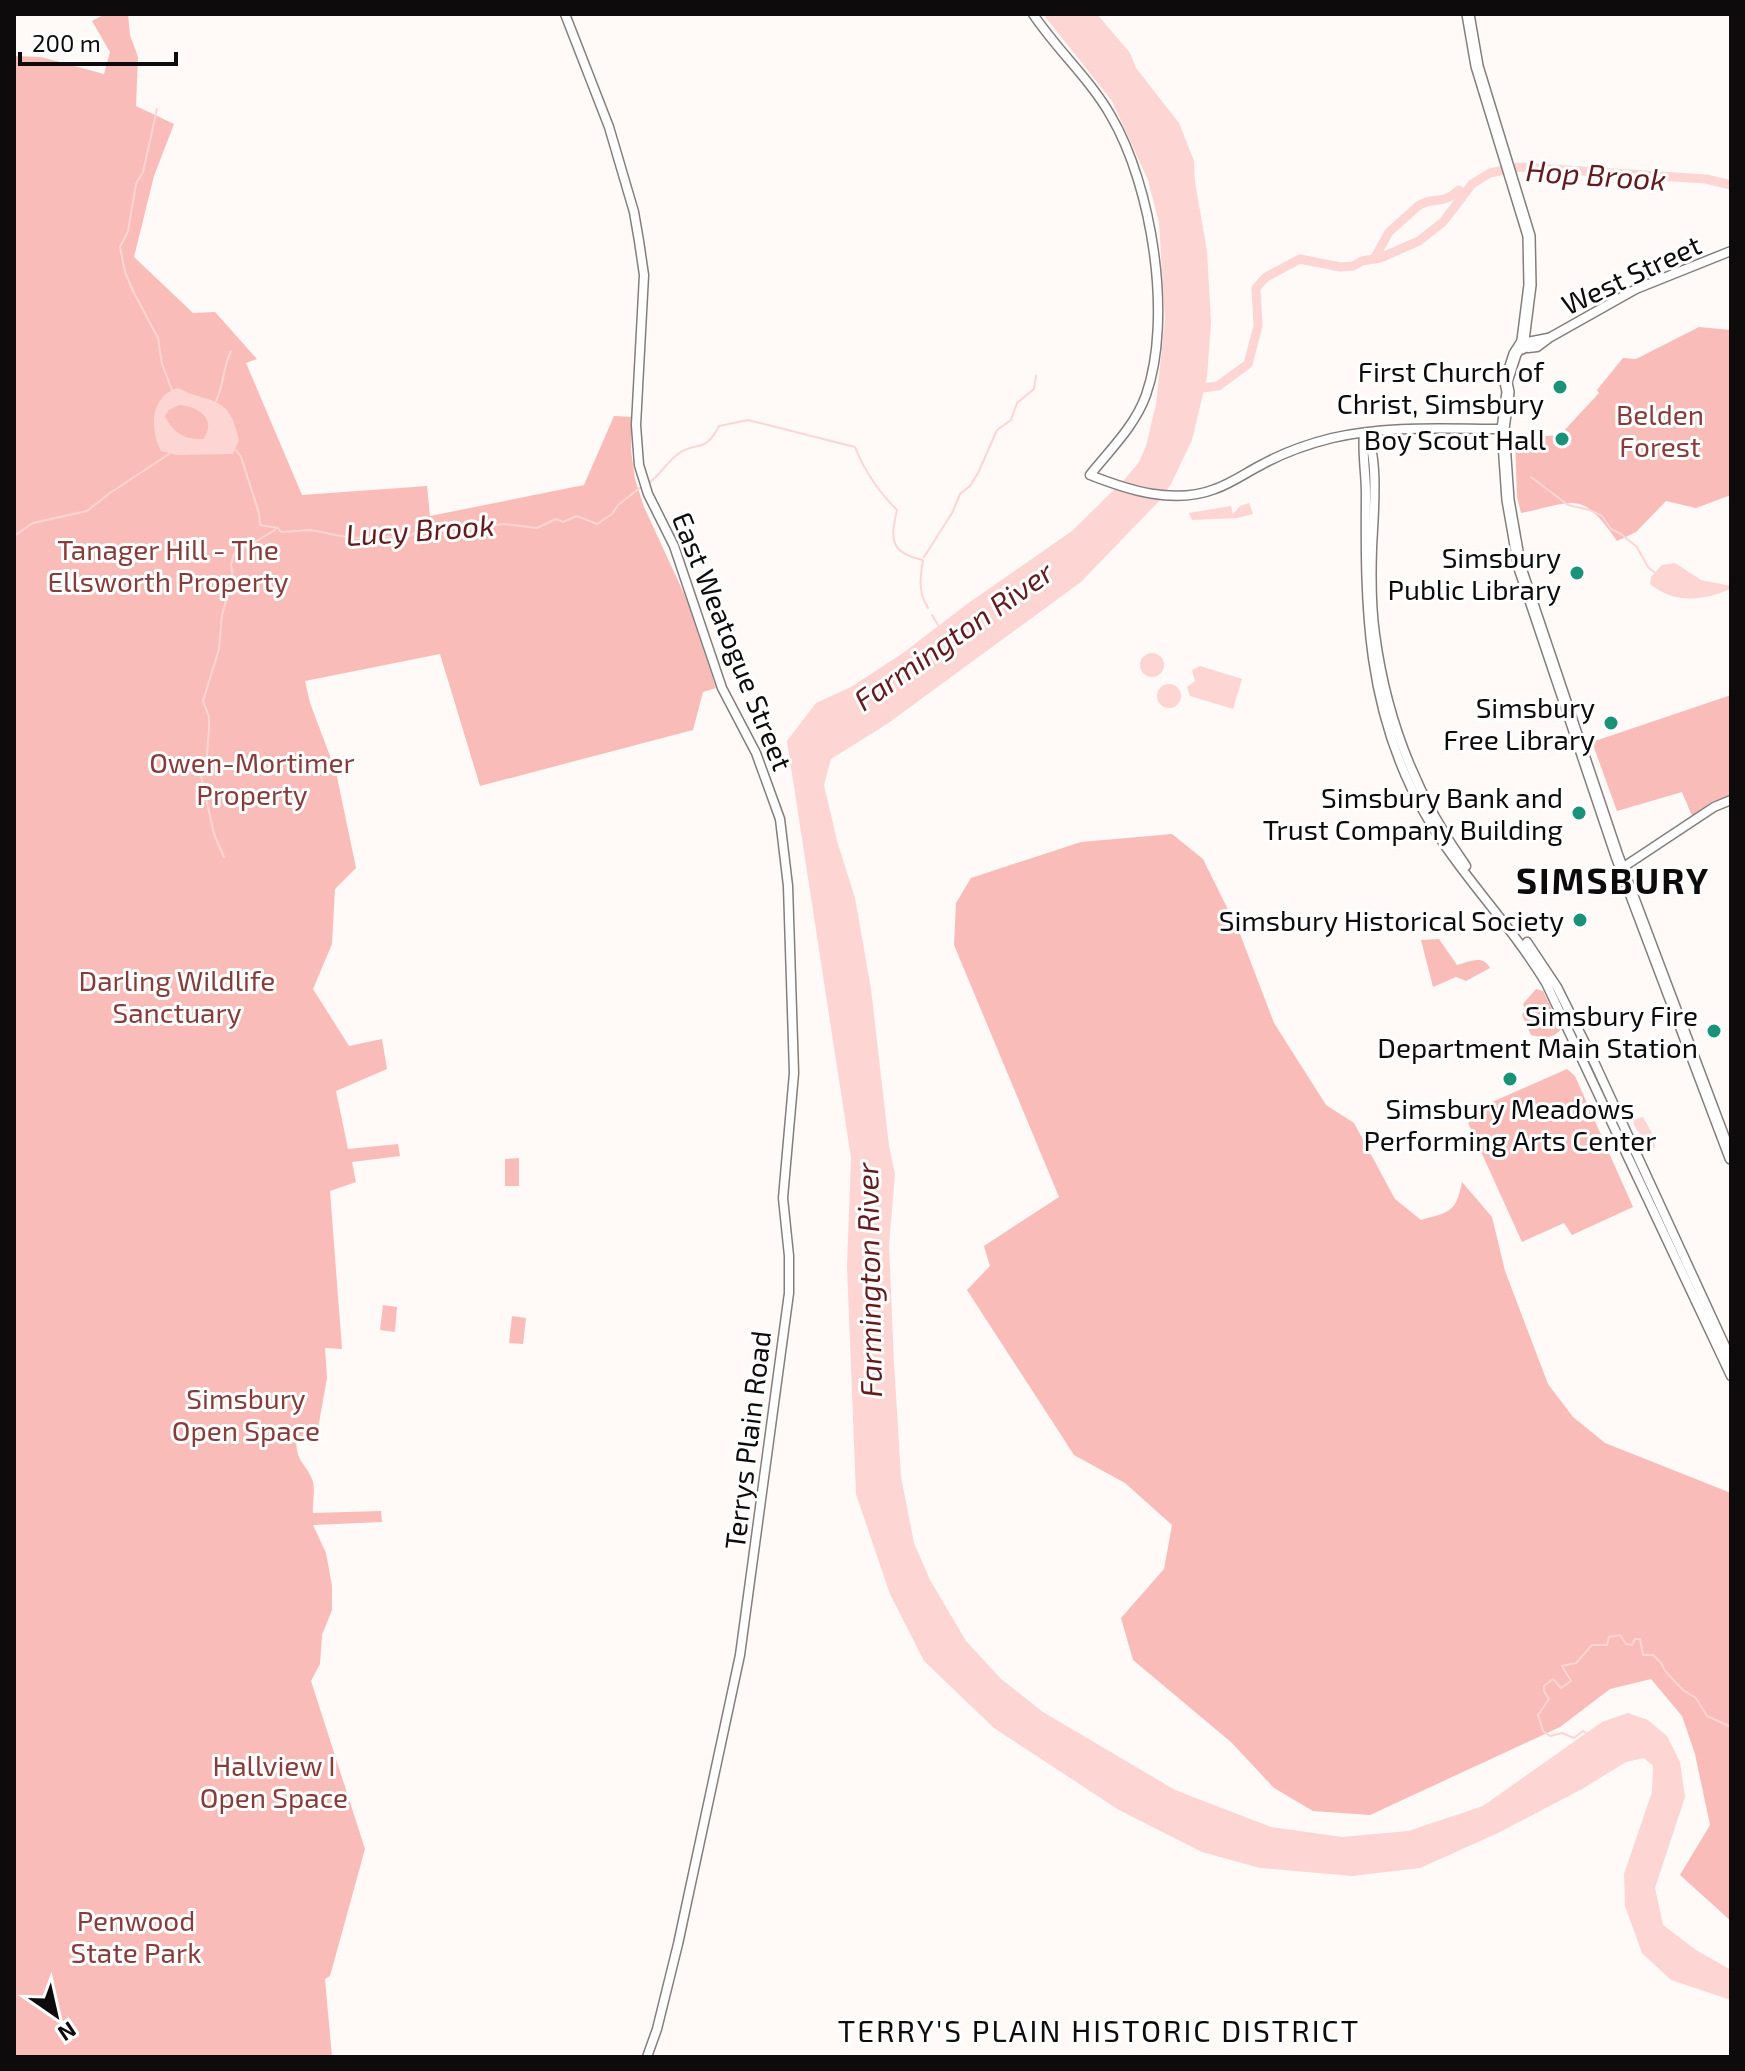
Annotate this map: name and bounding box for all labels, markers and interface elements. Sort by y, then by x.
scale bar [20,16,176,66]
text: 200 m [32,28,101,57]
water label: Hop Brook [1525,151,1667,197]
street label: West Street [1556,227,1706,321]
place label: First Church of Christ, Simsbury [1337,354,1545,420]
marker: First Church of Christ, Simsbury [1551,378,1569,396]
park label: Belden Forest [1616,397,1704,463]
place label: Boy Scout Hall [1364,422,1547,456]
marker: Boy Scout Hall [1553,430,1571,448]
water label: Lucy Brook [344,506,496,553]
street label: East Weatogue Street [666,507,800,775]
park label: Tanager Hill - The Ellsworth Property [47,532,289,598]
place label: Simsbury Public Library [1387,540,1561,606]
water label: Farmington River [846,552,1060,717]
marker: Simsbury Public Library [1568,564,1586,582]
place label: Simsbury Free Library [1443,690,1595,756]
marker: Simsbury Free Library [1602,714,1620,732]
park label: Owen-Mortimer Property [149,745,355,811]
place label: Simsbury Bank and Trust Company Building [1263,780,1563,846]
marker: Simsbury Bank and Trust Company Building [1570,804,1588,822]
district label: SIMSBURY [1516,858,1710,901]
place label: Simsbury Historical Society [1219,903,1564,937]
marker: Simsbury Historical Society [1571,911,1589,929]
park label: Darling Wildlife Sanctuary [79,963,275,1029]
place label: Simsbury Fire Department Main Station [1377,998,1698,1064]
marker: Simsbury Fire Department Main Station [1705,1022,1723,1040]
marker: Simsbury Meadows Performing Arts Center [1501,1070,1519,1088]
place label: Simsbury Meadows Performing Arts Center [1363,1091,1657,1157]
water label: Farmington River [848,1161,888,1398]
street label: Terrys Plain Road [717,1329,777,1551]
park label: Simsbury Open Space [172,1381,320,1447]
park label: Hallview I Open Space [200,1748,348,1814]
park label: Penwood State Park [71,1903,201,1969]
north arrow [16,1975,96,2055]
district label: TERRY'S PLAIN HISTORIC DISTRICT [838,2012,1360,2048]
text: N [54,2017,82,2048]

